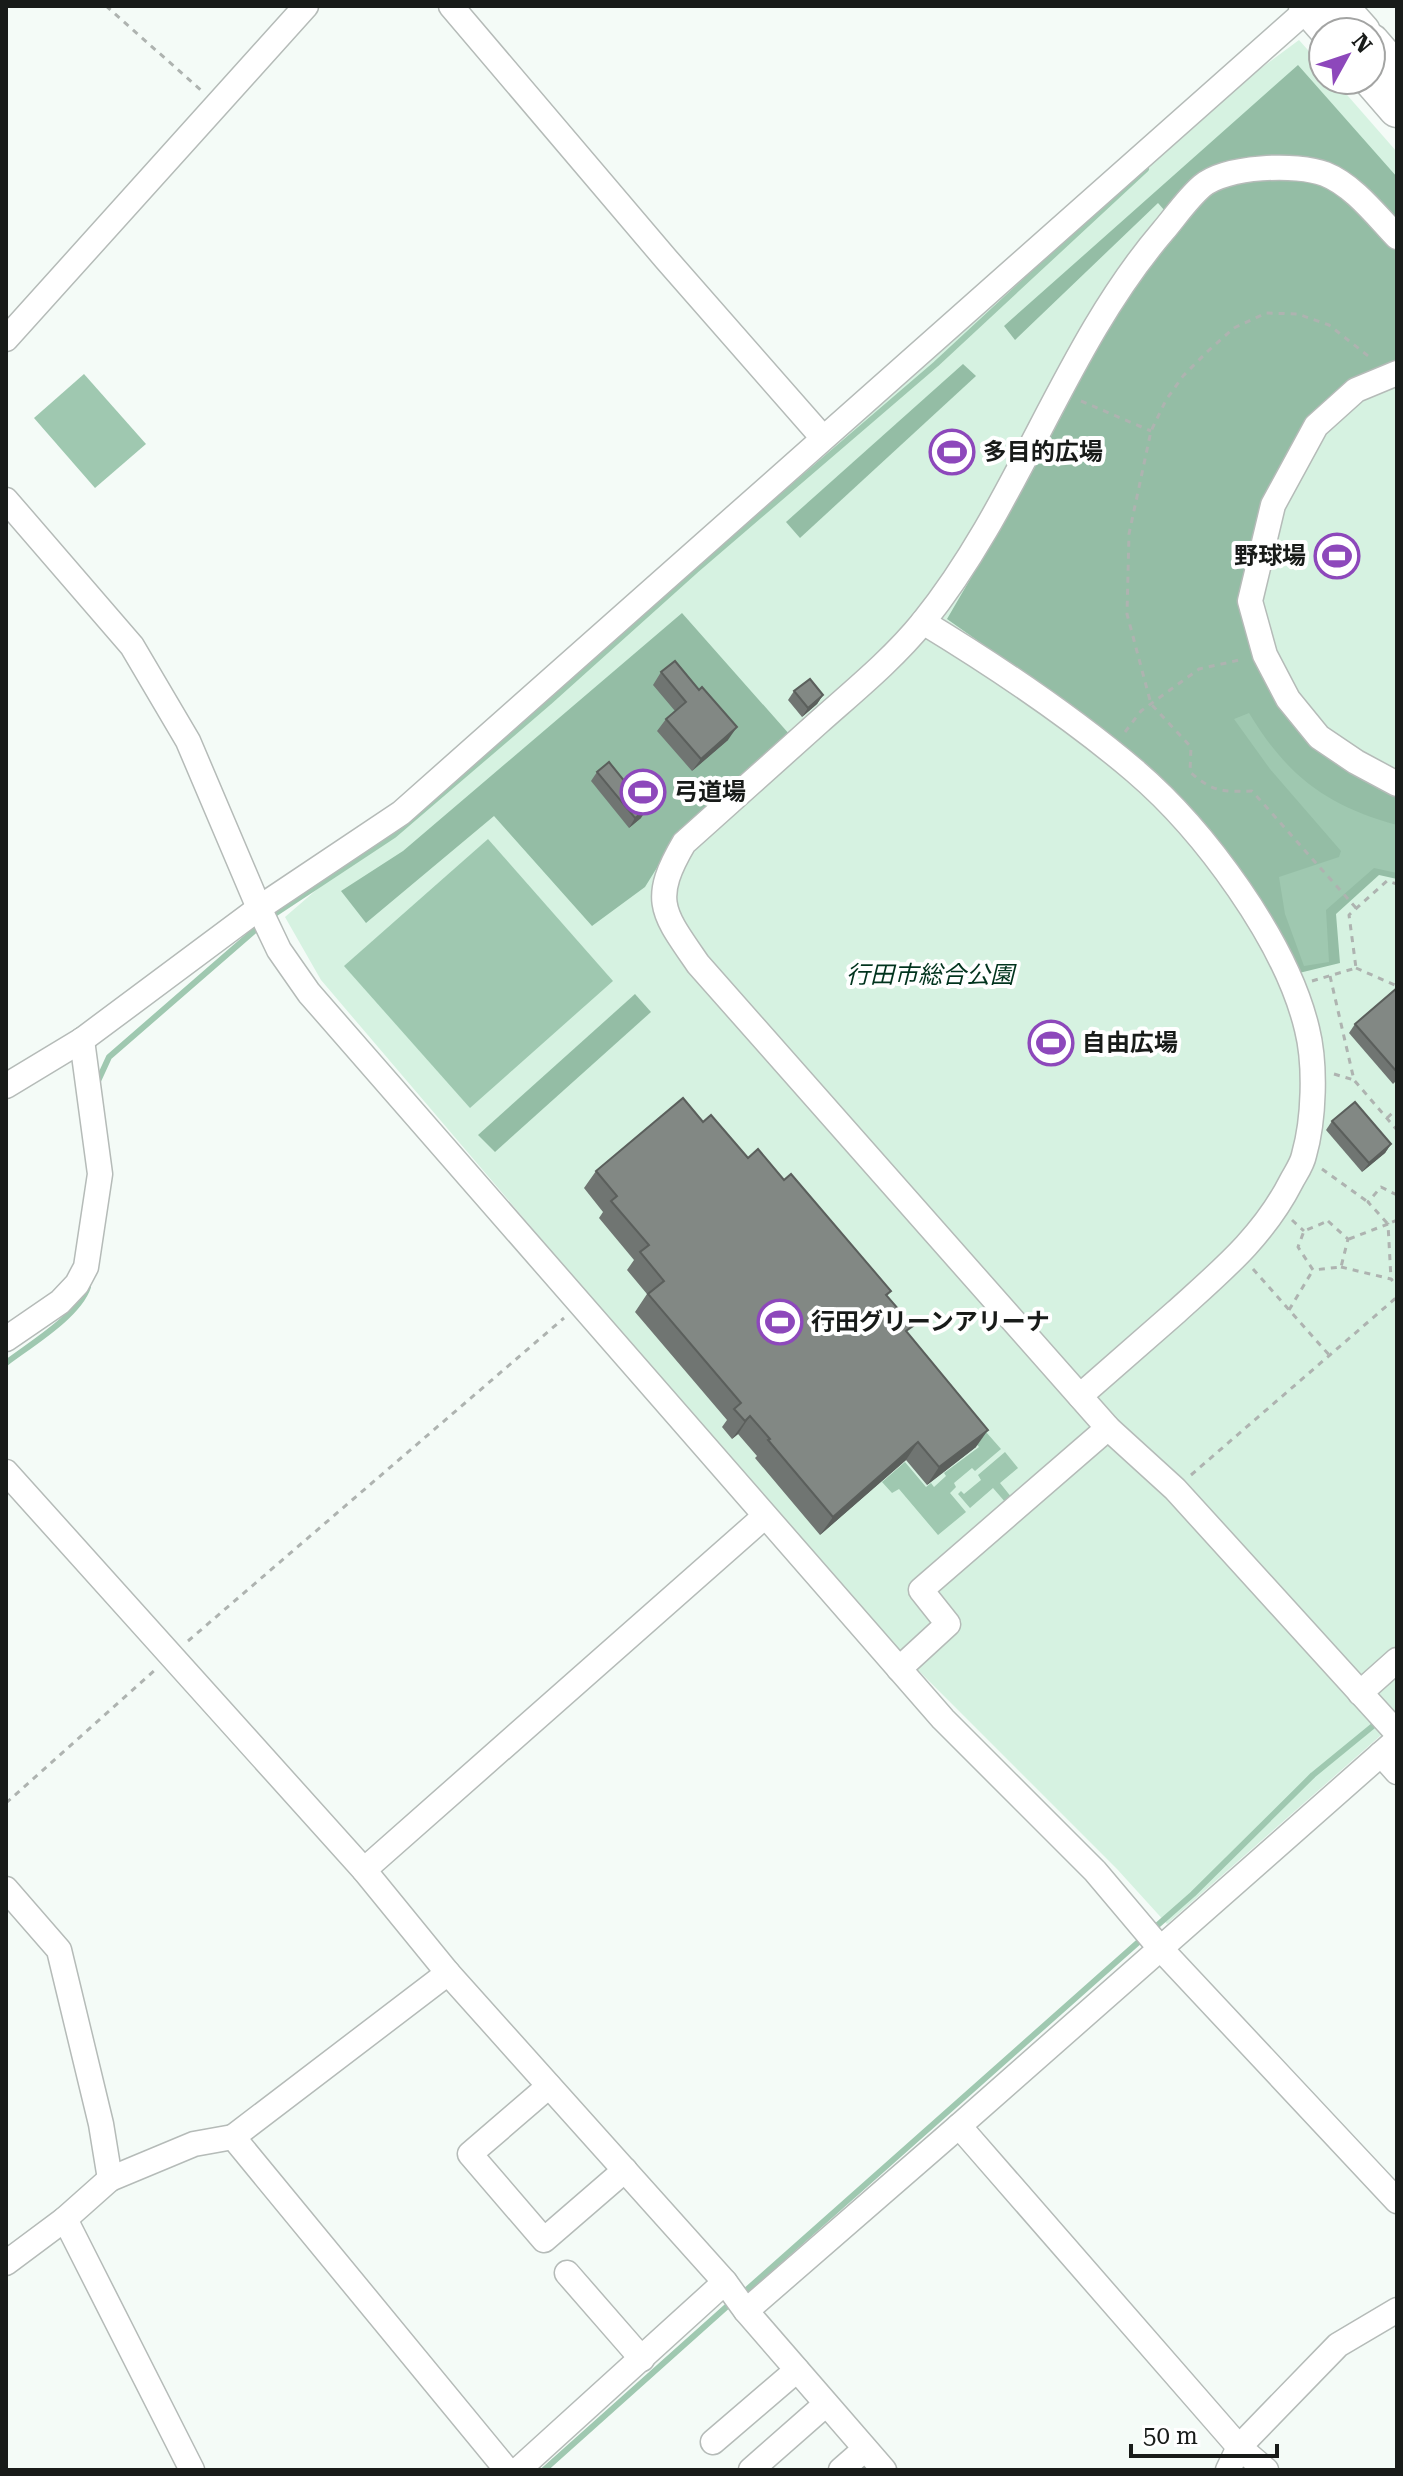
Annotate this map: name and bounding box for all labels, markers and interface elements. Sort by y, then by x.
north arrow [1307,16,1387,96]
text: N [1347,29,1377,58]
sports icon: 多目的広場 [928,428,976,476]
place label: 多目的広場 [983,438,1103,466]
sports icon: 野球場 [1313,532,1361,580]
place label: 野球場 [1234,542,1306,570]
sports icon: 弓道場 [619,768,667,816]
place label: 弓道場 [674,778,746,806]
park label: 行田市総合公園 [846,961,1017,989]
sports icon: 自由広場 [1027,1019,1075,1067]
place label: 自由広場 [1082,1029,1178,1057]
sports icon: 行田グリーンアリーナ [756,1298,804,1346]
place label: 行田グリーンアリーナ [811,1308,1050,1336]
scale bar [1131,2408,1277,2458]
text: 50 m [1143,2422,1198,2450]

